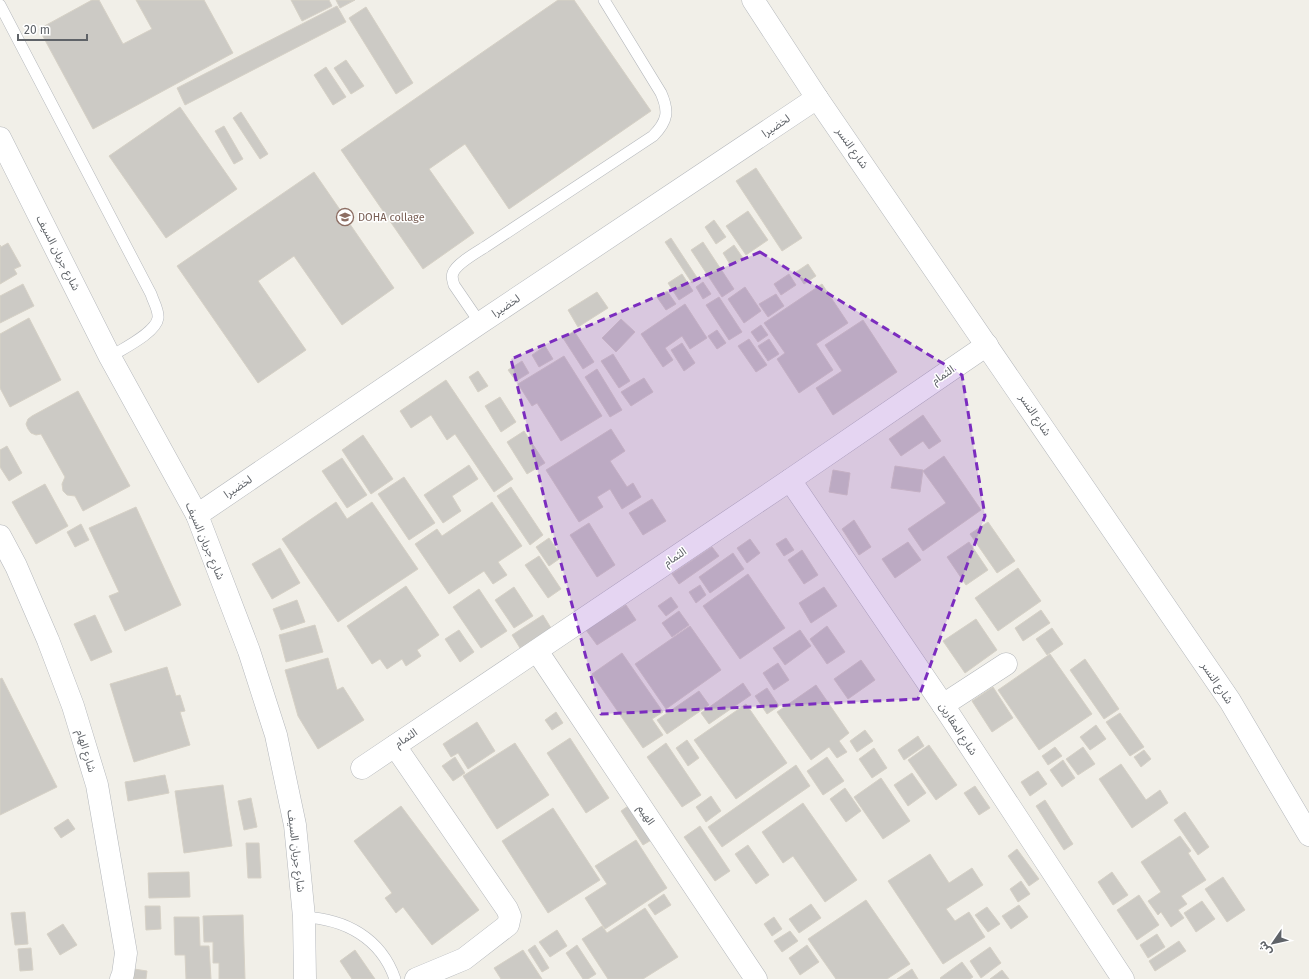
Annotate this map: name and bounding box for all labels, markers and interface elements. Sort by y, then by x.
scale bar [18,16,87,42]
text: 20 m [24,23,50,37]
street label: لخضيرا [759,112,793,140]
street label: شارع النسر [832,124,871,172]
school or university icon: DOHA collage [335,207,355,227]
place label: DOHA collage [358,211,425,224]
street label: شارع جريان السيف [33,213,83,294]
street label: لخضيرا [489,292,523,320]
street label: الثمام [929,363,957,388]
street label: شارع النسر [1015,391,1054,439]
street label: لخضيرا [221,473,255,501]
street label: شارع جريان السيف [182,500,227,582]
street label: الثمام [661,545,689,570]
street label: شارع النسر [1197,659,1236,707]
street label: شارع المقارين [935,700,980,758]
street label: الثمام [392,726,420,751]
street label: شارع الهام [72,728,99,775]
street label: الهيم [633,803,657,829]
street label: شارع جريان السيف [284,809,308,893]
north arrow [1253,923,1293,963]
text: ش [1256,938,1275,958]

